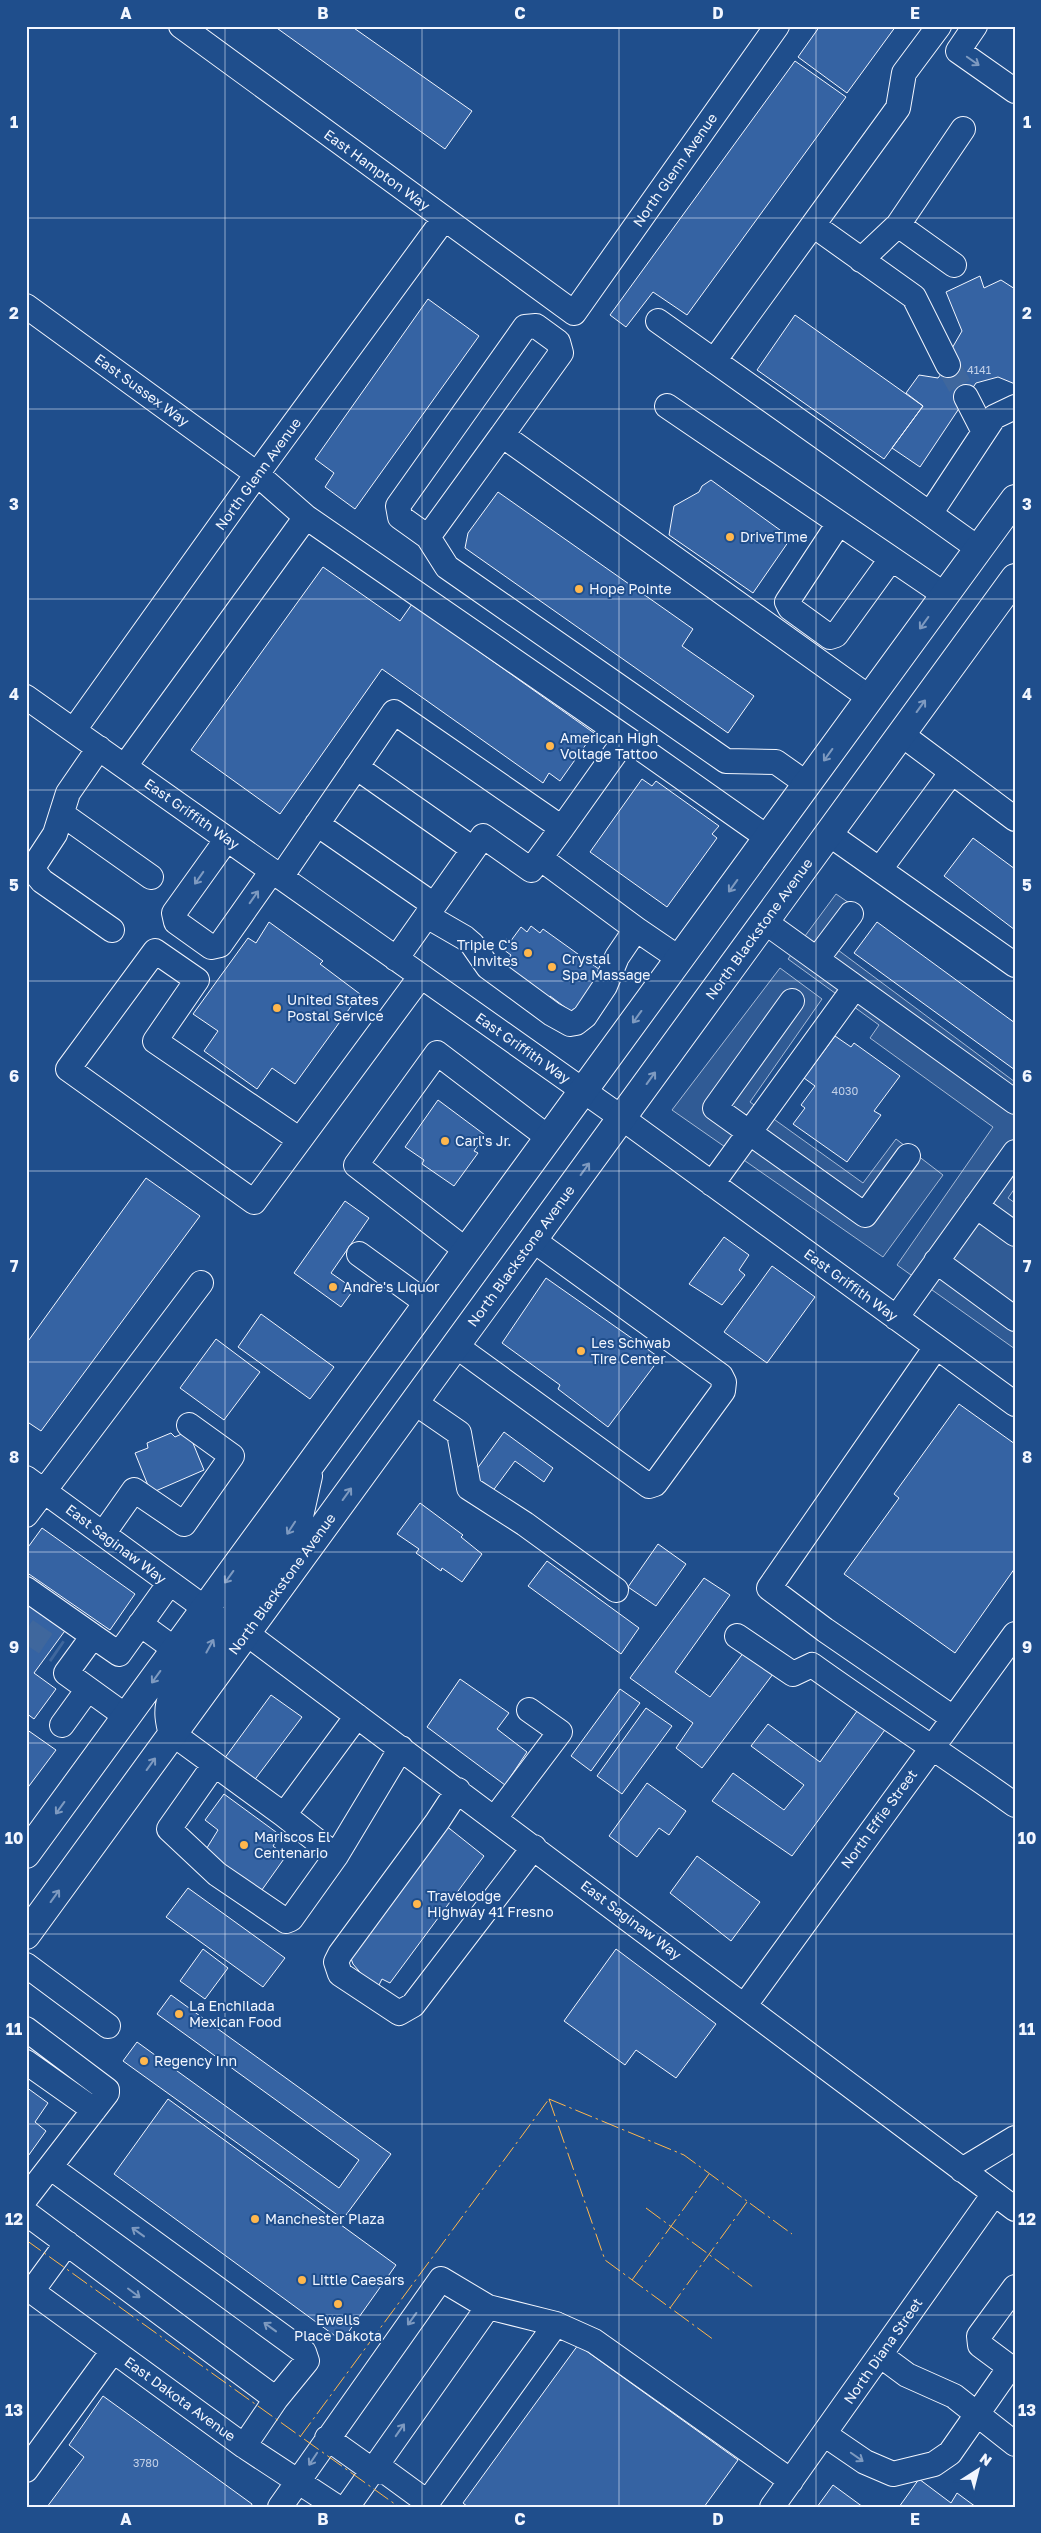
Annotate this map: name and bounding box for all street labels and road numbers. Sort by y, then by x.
street label: North Glenn Avenue [629,110,720,230]
street label: East Hampton Way [321,125,434,214]
street label: East Sussex Way [92,350,193,430]
street label: North Glenn Avenue [211,414,304,533]
street label: East Griffith Way [142,774,243,853]
street label: North Blackstone Avenue [701,855,816,1003]
street label: East Griffith Way [473,1008,574,1087]
street label: North Blackstone Avenue [463,1182,578,1330]
street label: East Griffith Way [801,1245,902,1325]
street label: East Saginaw Way [63,1500,170,1587]
street label: North Blackstone Avenue [224,1510,339,1658]
street label: North Effie Street [837,1766,920,1872]
street label: East Saginaw Way [578,1876,685,1963]
street label: North Diana Street [840,2294,926,2407]
street label: East Dakota Avenue [121,2353,239,2445]

